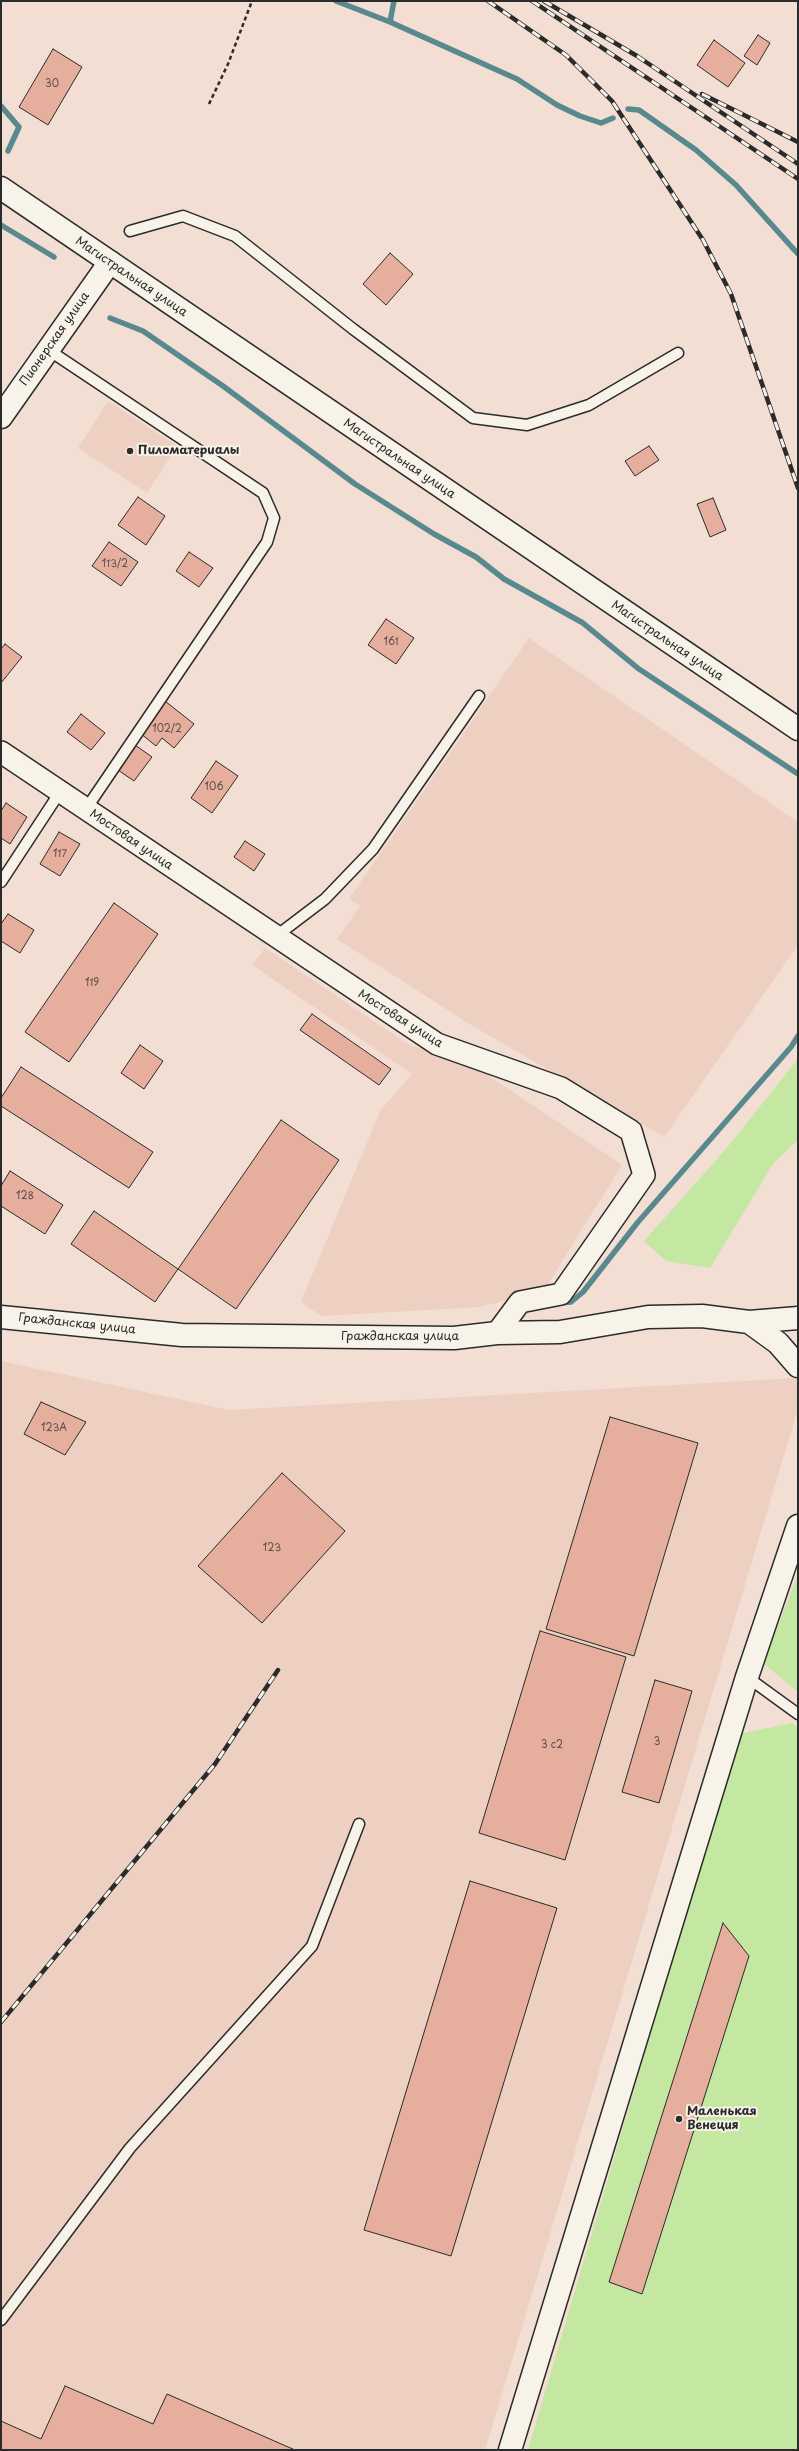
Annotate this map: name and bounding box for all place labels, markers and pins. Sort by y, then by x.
place label: Пиломатериалы [138,444,239,458]
marker: Пиломатериалы [125,446,135,456]
place label: Маленькая Венеция [687,2105,757,2133]
marker: Маленькая Венеция [674,2114,684,2124]

